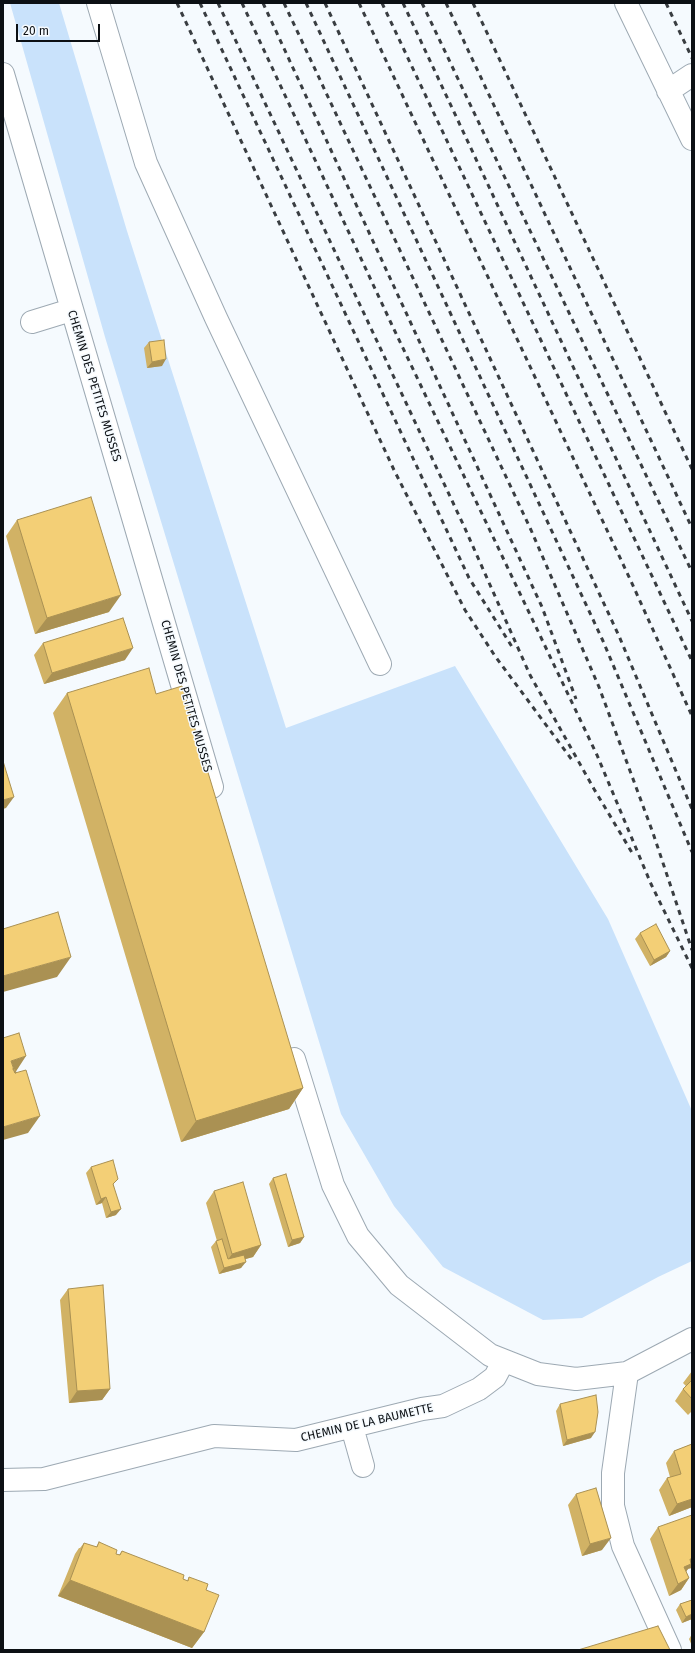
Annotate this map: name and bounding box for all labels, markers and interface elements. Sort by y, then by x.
scale bar [18,16,102,42]
text: 20 m [23,24,49,38]
street label: CHEMIN DES PETITES MUSSES [64,309,124,463]
street label: CHEMIN DES PETITES MUSSES [157,618,215,774]
street label: CHEMIN DE LA BAUMETTE [299,1401,435,1445]

